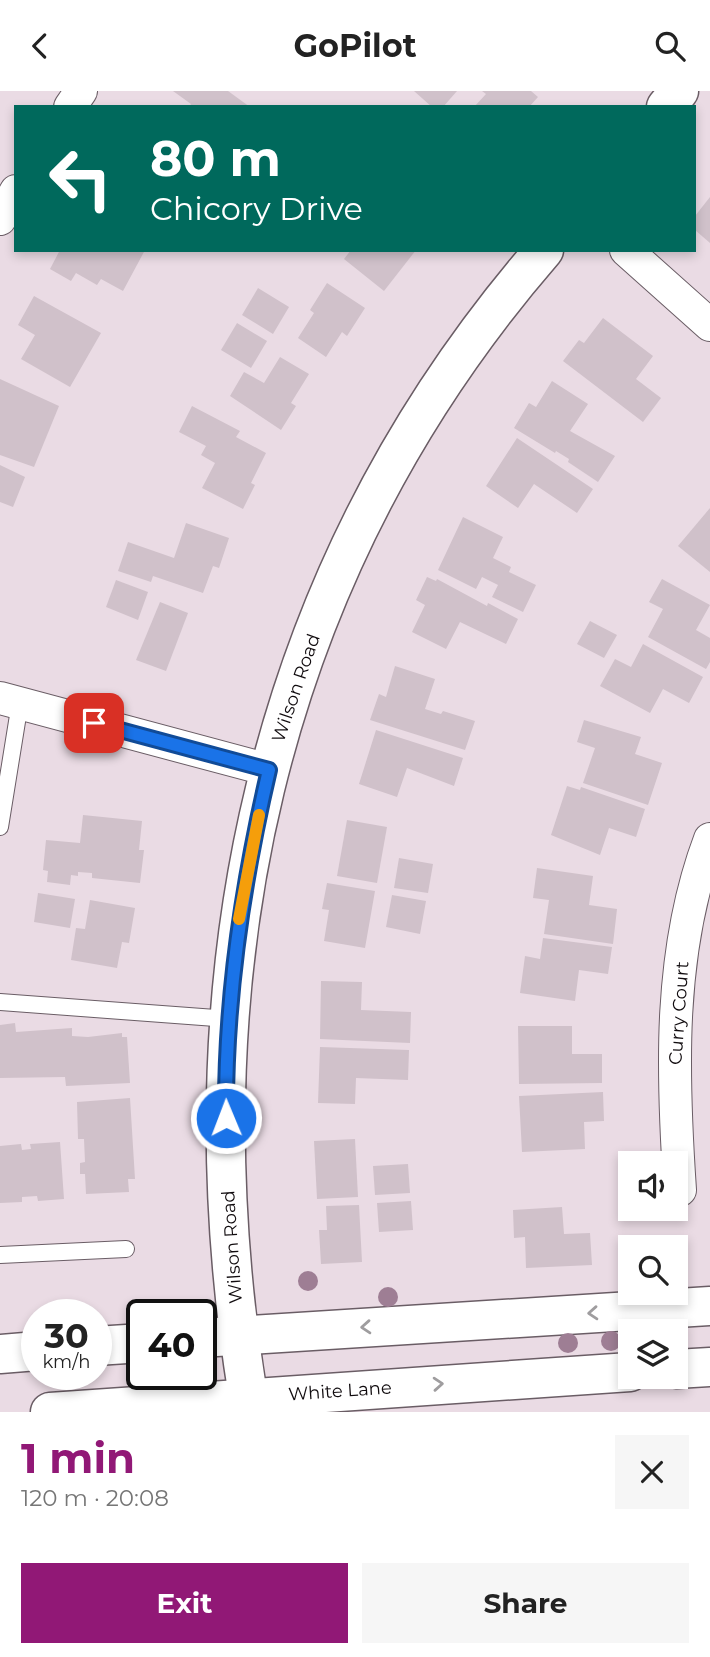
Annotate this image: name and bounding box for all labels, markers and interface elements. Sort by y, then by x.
text: GoPilot [293,26,417,65]
icon: back [21,27,59,65]
icon: search [651,27,689,65]
text: 80 m [150,129,281,188]
icon: left [35,133,126,224]
text: Chicory Drive [150,189,363,228]
street label: Wilson Road [267,631,325,745]
pin [64,693,124,753]
icon: arrive [75,704,113,742]
street label: Curry Court [664,960,694,1066]
position arrow [189,1081,263,1155]
map controls [618,1151,688,1389]
button: sound [618,1151,688,1221]
street label: Wilson Road [217,1190,247,1304]
button: search [618,1235,688,1305]
speed limit sign: 40 [126,1299,217,1390]
one-way arrow [587,1305,598,1320]
text: 30 [44,1314,89,1357]
one-way arrow [360,1319,371,1334]
button: layers [618,1319,688,1389]
text: km/h [42,1351,91,1373]
street label: White Lane [288,1376,392,1406]
one-way arrow [433,1377,444,1392]
text: 1 min [21,1432,135,1484]
button: close [615,1435,689,1509]
text: 120 m · 20:08 [21,1484,169,1512]
button: Exit [21,1563,348,1643]
button: Share [362,1563,689,1643]

